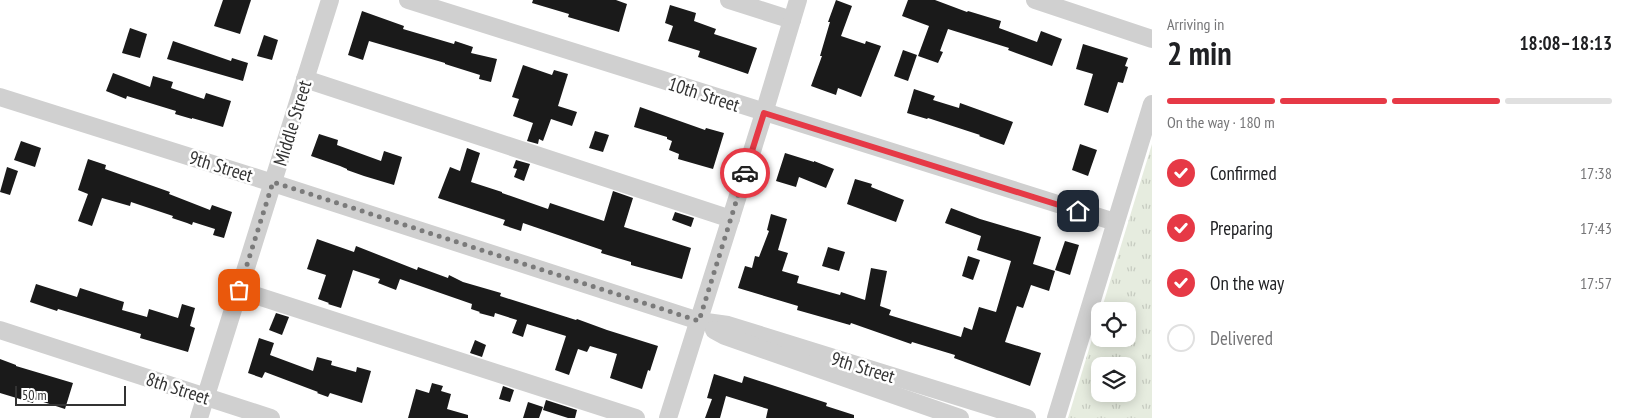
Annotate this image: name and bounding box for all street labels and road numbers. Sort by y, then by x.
street label: 10th Street [665,71,744,117]
street label: Middle Street [268,77,317,169]
street label: 9th Street [186,145,257,187]
street label: 9th Street [828,346,899,388]
street label: 8th Street [143,366,214,410]

